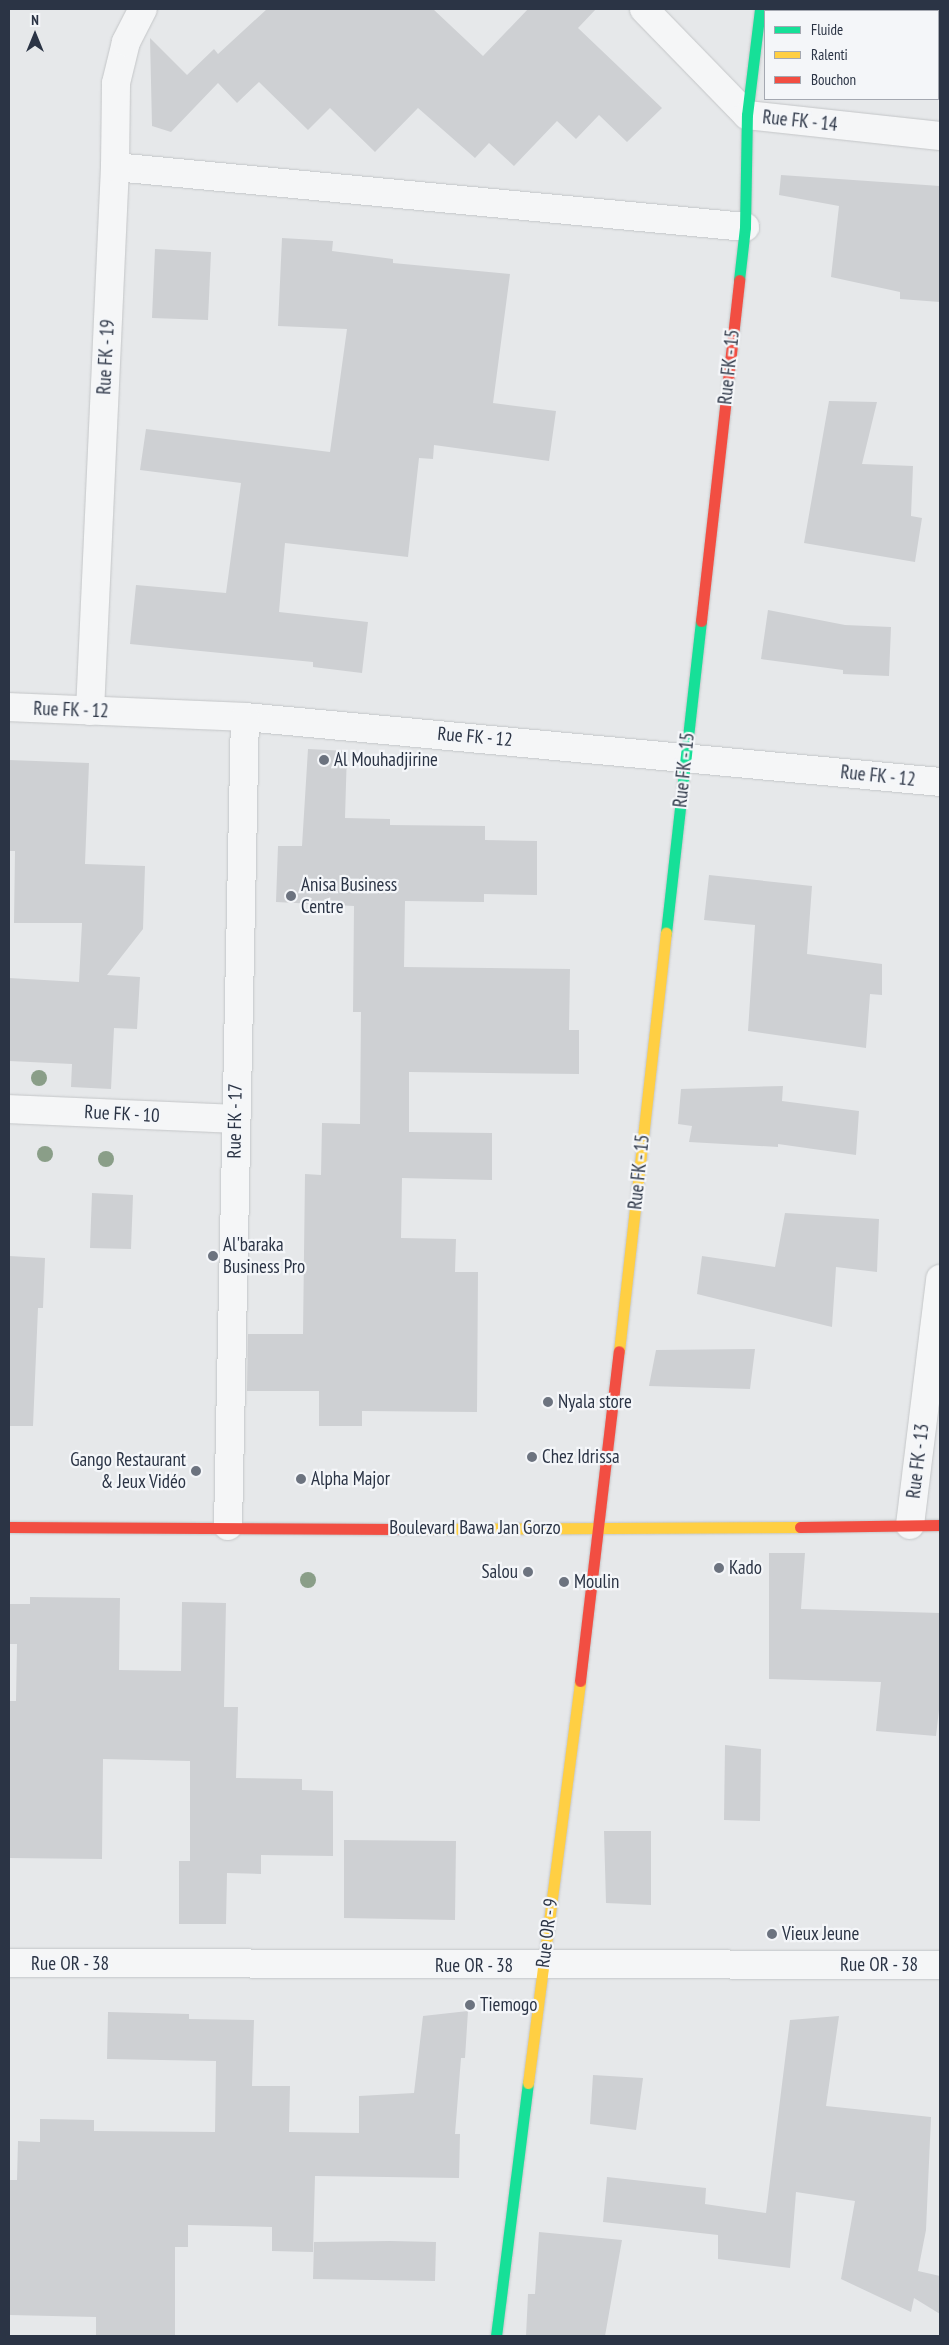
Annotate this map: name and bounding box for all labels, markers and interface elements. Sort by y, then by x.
north arrow [10,10,60,60]
legend [764,10,939,100]
text: N [31,11,39,29]
text: Fluide [811,20,843,39]
text: Ralenti [811,45,848,64]
text: Bouchon [811,70,856,89]
street label: Rue FK - 14 [760,106,840,136]
street label: Rue FK - 19 [93,318,119,396]
street label: Rue FK - 15 [714,327,744,407]
street label: Rue FK - 12 [32,697,110,723]
street label: Rue FK - 12 [436,722,514,752]
street label: Rue FK - 15 [669,730,699,810]
place label: Al Mouhadjirine [334,749,438,771]
marker: Al Mouhadjirine [318,754,330,766]
street label: Rue FK - 12 [838,761,918,791]
place label: Anisa Business Centre [301,874,397,918]
marker: Anisa Business Centre [285,890,297,902]
street label: Rue FK - 17 [223,1082,247,1160]
street label: Rue FK - 10 [83,1101,161,1127]
street label: Rue FK - 15 [624,1132,654,1212]
place label: Al'baraka Business Pro [223,1234,305,1278]
marker: Al'baraka Business Pro [207,1250,219,1262]
place label: Nyala store [558,1391,632,1413]
marker: Nyala store [542,1396,554,1408]
street label: Rue FK - 13 [902,1421,934,1501]
place label: Chez Idrissa [542,1446,620,1468]
place label: Gango Restaurant & Jeux Vidéo [70,1449,186,1493]
marker: Chez Idrissa [526,1451,538,1463]
marker: Gango Restaurant & Jeux Vidéo [190,1465,202,1477]
place label: Alpha Major [311,1468,390,1490]
marker: Alpha Major [295,1473,307,1485]
street label: Boulevard Bawa Jan Gorzo [389,1517,561,1539]
place label: Kado [729,1557,762,1579]
place label: Salou [481,1561,518,1583]
marker: Kado [713,1562,725,1574]
marker: Salou [522,1566,534,1578]
place label: Moulin [574,1571,619,1593]
marker: Moulin [558,1576,570,1588]
street label: Rue OR - 9 [531,1896,563,1970]
place label: Vieux Jeune [782,1923,860,1945]
marker: Vieux Jeune [766,1928,778,1940]
street label: Rue OR - 38 [30,1953,110,1975]
street label: Rue OR - 38 [839,1954,919,1976]
street label: Rue OR - 38 [434,1955,514,1977]
place label: Tiemogo [480,1994,537,2016]
marker: Tiemogo [464,1999,476,2011]

